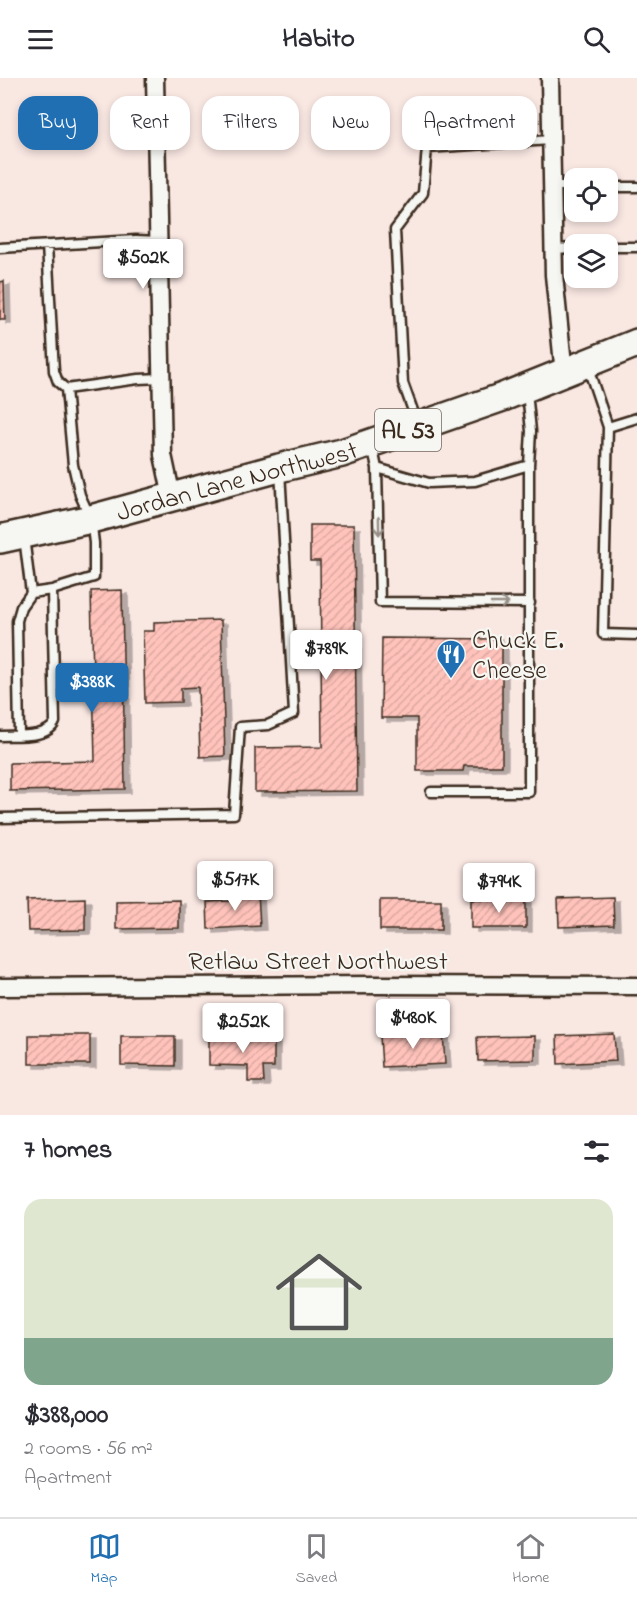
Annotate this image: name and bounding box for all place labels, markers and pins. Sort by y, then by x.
pin: $502K [101,239,185,290]
place label: Chuck E. Cheese [472,623,564,691]
pin: $789K [284,630,368,681]
restaurant icon: Chuck E. Cheese [435,638,467,680]
pin: $388K [50,663,134,714]
pin: $517K [193,861,277,912]
pin: $794K [457,863,541,914]
pin: $480K [371,999,455,1050]
pin: $252K [201,1003,285,1054]

